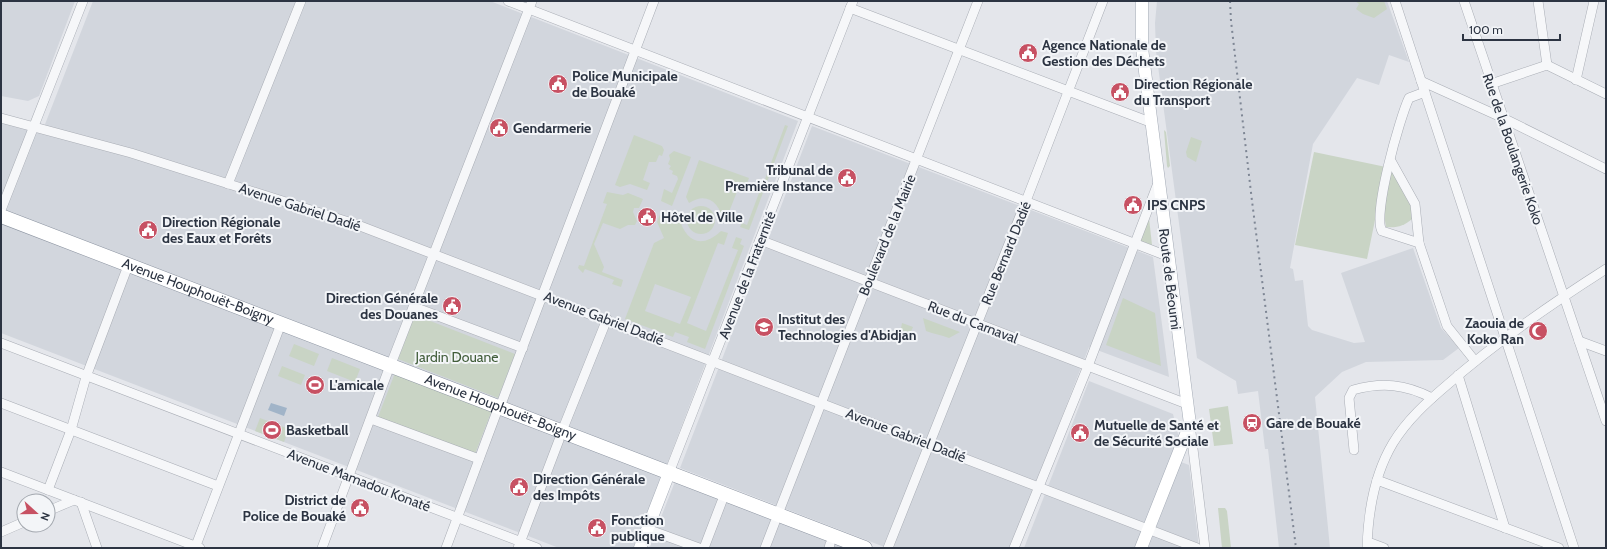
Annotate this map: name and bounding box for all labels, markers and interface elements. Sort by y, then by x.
scale bar [1463,16,1560,42]
text: 100 m [1469,22,1503,37]
place label: Agence Nationale de Gestion des Déchets [1042,36,1166,70]
public building icon: Agence Nationale de Gestion des Déchets [1017,42,1039,64]
place label: Police Municipale de Bouaké [572,67,678,101]
street label: Rue de la Boulangerie Koko [1479,71,1548,227]
public building icon: Police Municipale de Bouaké [547,73,569,95]
place label: Direction Régionale du Transport [1134,75,1252,109]
public building icon: Direction Régionale du Transport [1109,81,1131,103]
public building icon: Gendarmerie [488,117,510,139]
place label: Gendarmerie [513,119,591,137]
place label: Tribunal de Première Instance [725,161,833,195]
public building icon: Tribunal de Première Instance [836,167,858,189]
street label: Boulevard de la Mairie [854,172,920,298]
street label: Avenue Gabriel Dadié [237,179,363,235]
public building icon: IPS CNPS [1122,194,1144,216]
place label: IPS CNPS [1147,196,1205,214]
street label: Rue Bernard Dadié [977,199,1035,307]
public building icon: Hôtel de Ville [636,206,658,228]
place label: Hôtel de Ville [661,208,743,226]
street label: Avenue de la Fraternité [714,209,780,341]
place label: Direction Régionale des Eaux et Forêts [162,213,280,247]
public building icon: Direction Régionale des Eaux et Forêts [137,219,159,241]
street label: Route de Béoumi [1155,227,1185,331]
street label: Avenue Houphouët-Boigny [120,254,277,328]
street label: Avenue Gabriel Dadié [541,287,667,349]
place label: Direction Générale des Douanes [326,289,438,323]
public building icon: Direction Générale des Douanes [441,295,463,317]
street label: Rue du Carnaval [925,297,1021,348]
place label: Institut des Technologies d'Abidjan [778,310,916,344]
place label: Zaouia de Koko Ran [1465,314,1524,348]
school or university icon: Institut des Technologies d'Abidjan [753,316,775,338]
mosque icon: Zaouia de Koko Ran [1527,320,1549,342]
park label: Jardin Douane [415,348,498,366]
street label: Avenue Houphouët-Boigny [422,370,579,444]
sports icon: L'amicale [304,374,326,396]
place label: L'amicale [329,376,384,394]
street label: Avenue Gabriel Dadié [843,404,969,466]
station icon: Gare de Bouaké [1241,412,1263,434]
place label: Gare de Bouaké [1266,414,1361,432]
place label: Mutuelle de Santé et de Sécurité Sociale [1094,416,1219,450]
sports icon: Basketball [261,419,283,441]
place label: Basketball [286,421,349,439]
public building icon: Mutuelle de Santé et de Sécurité Sociale [1069,422,1091,444]
street label: Avenue Mamadou Konaté [285,444,433,516]
place label: Direction Générale des Impôts [533,470,645,504]
public building icon: Direction Générale des Impôts [508,476,530,498]
place label: District de Police de Bouaké [243,491,346,525]
north arrow [16,493,56,533]
public building icon: District de Police de Bouaké [349,497,371,519]
text: N [37,510,53,523]
place label: Fonction publique [611,511,665,545]
public building icon: Fonction publique [586,517,608,539]

